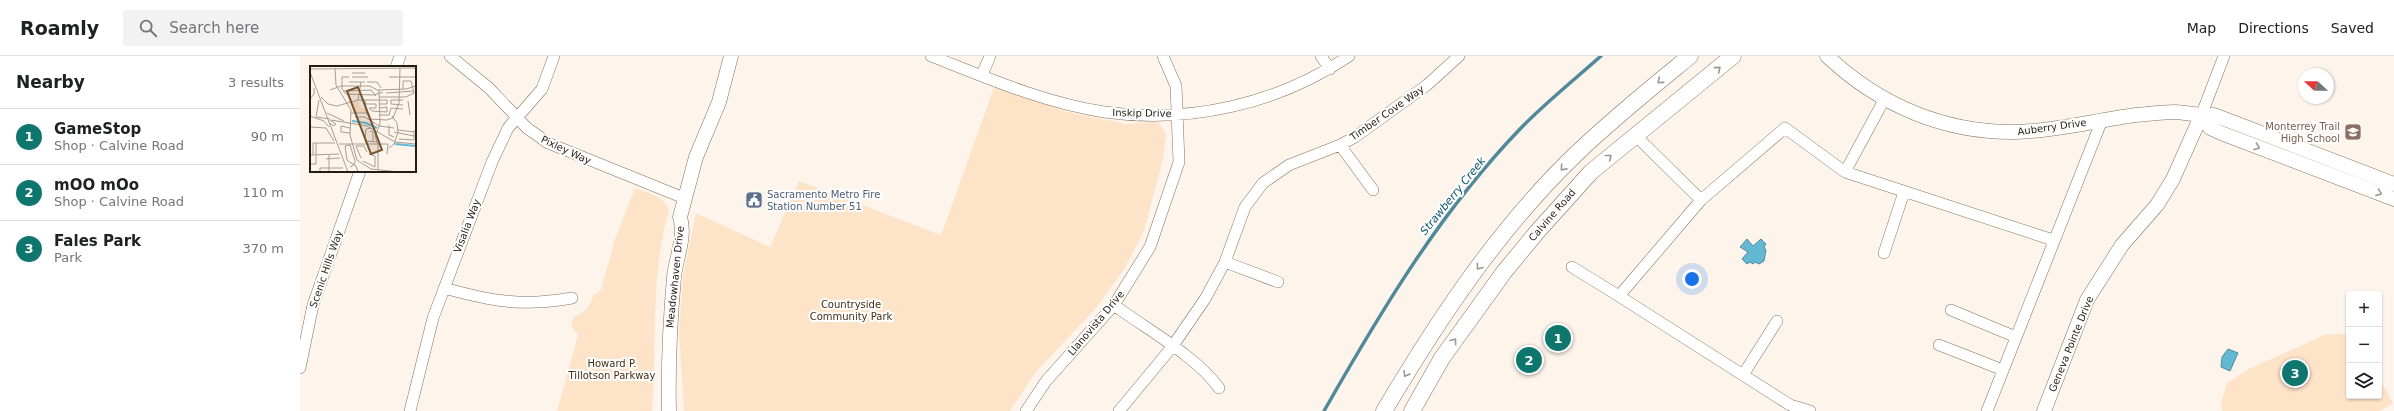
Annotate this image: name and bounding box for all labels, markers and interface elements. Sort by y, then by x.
search box [123,10,403,46]
text: Roamly [20,17,99,39]
icon: search [137,17,159,39]
text: Search here [169,19,259,37]
text: Map [2187,20,2216,36]
text: Directions [2238,20,2309,36]
text: Saved [2331,20,2374,36]
inset map [310,66,416,172]
one-way arrow [1713,66,1721,73]
north arrow [2298,68,2334,104]
text: Nearby [16,72,85,92]
text: 3 results [228,75,284,90]
one-way arrow [1657,77,1664,84]
street label: Timber Cove Way [1347,83,1426,143]
street label: Inskip Drive [1112,107,1172,119]
street label: Auberry Drive [2017,117,2087,137]
text: GameStop [54,120,141,138]
place label: Monterrey Trail High School [2265,121,2340,144]
school or university icon: Monterrey Trail High School [2343,122,2363,142]
text: 1 [24,129,34,144]
text: 90 m [251,129,284,144]
street label: Pixley Way [539,134,593,166]
text: Shop · Calvine Road [54,138,184,153]
one-way arrow [2254,142,2261,150]
water label: Strawberry Creek [1418,154,1489,238]
one-way arrow [1605,155,1612,162]
one-way arrow [1560,163,1568,171]
text: mOO mOo [54,176,139,194]
text: 2 [24,185,34,200]
text: 110 m [242,185,284,200]
street label: Calvine Road [1526,187,1578,243]
place label: Sacramento Metro Fire Station Number 51 [767,189,880,212]
one-way arrow [2375,189,2382,197]
public building icon: Sacramento Metro Fire Station Number 51 [744,190,764,210]
text: Shop · Calvine Road [54,194,184,209]
street label: Visalia Way [452,197,482,255]
street label: Meadowhaven Drive [664,226,686,328]
street label: Scenic Hills Way [308,229,344,309]
text: Fales Park [54,232,141,250]
text: 3 [24,241,34,256]
text: 370 m [242,241,284,256]
text: Park [54,250,82,265]
one-way arrow [1477,262,1484,269]
your location [1682,269,1702,289]
street label: Llanovista Drive [1066,289,1126,357]
map controls [2346,291,2382,399]
button: + [2346,291,2382,327]
street label: Geneva Pointe Drive [2047,294,2095,394]
park label: Countryside Community Park [810,299,893,322]
pin: 1 [1545,323,1571,353]
button: − [2346,327,2382,363]
one-way arrow [1449,339,1456,346]
pin: 2 [1516,345,1542,375]
park label: Howard P. Tillotson Parkway [568,358,656,381]
pin: 3 [2282,358,2308,388]
button: layers [2346,363,2382,399]
one-way arrow [1403,370,1411,377]

